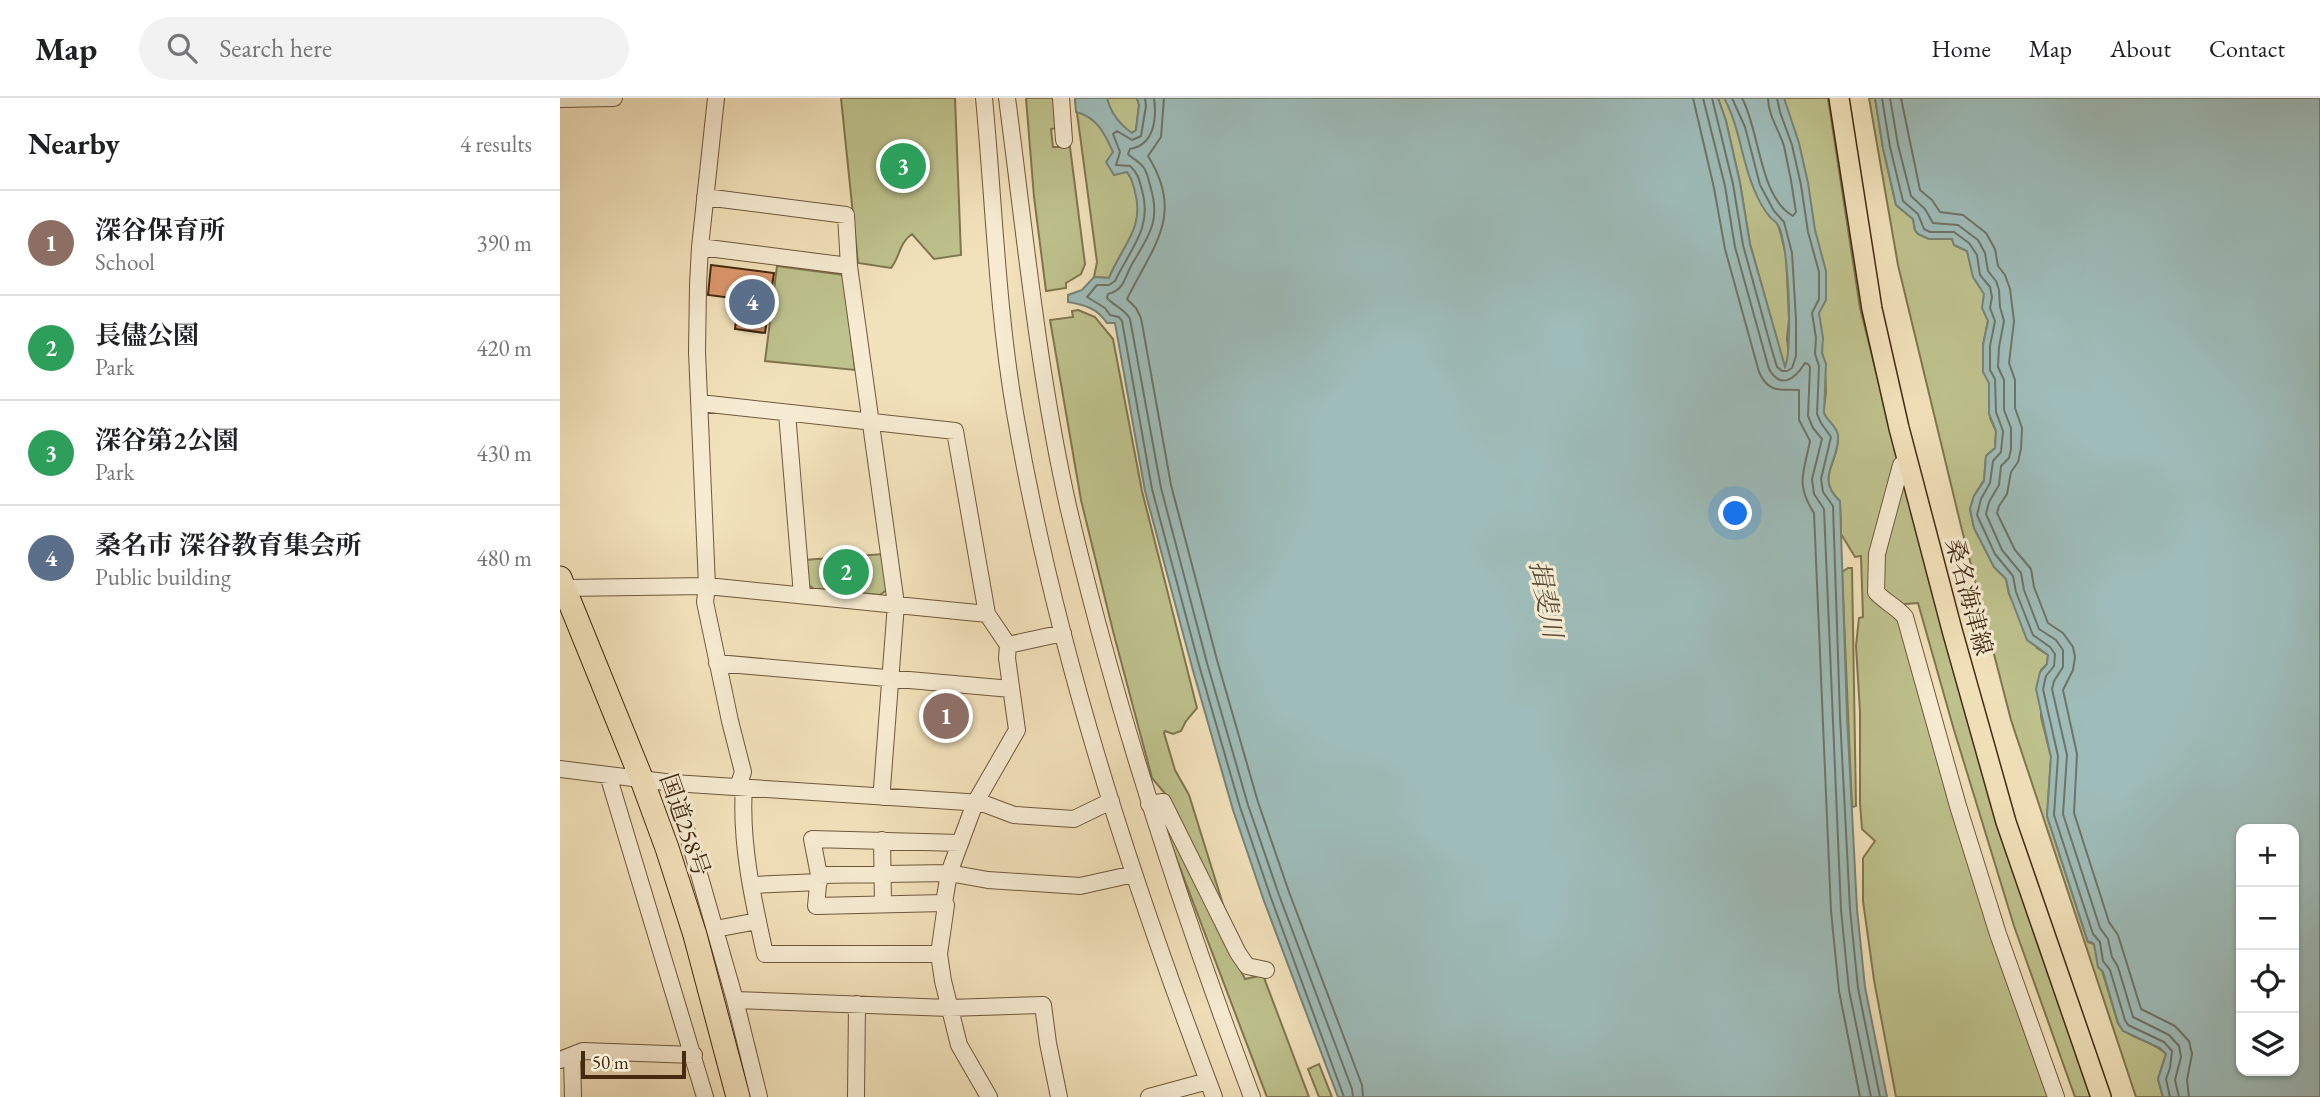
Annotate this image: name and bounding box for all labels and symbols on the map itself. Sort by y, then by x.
pin: 3 [880,140,926,192]
pin: 4 [729,276,775,328]
your location [1718,496,1752,530]
street label: 桑名海津線 [1939,535,2000,659]
pin: 2 [823,546,869,598]
water label: 揖斐川 [1522,557,1571,643]
pin: 1 [923,690,969,742]
street label: 国道258号 [653,769,717,880]
scale bar [581,1048,686,1080]

